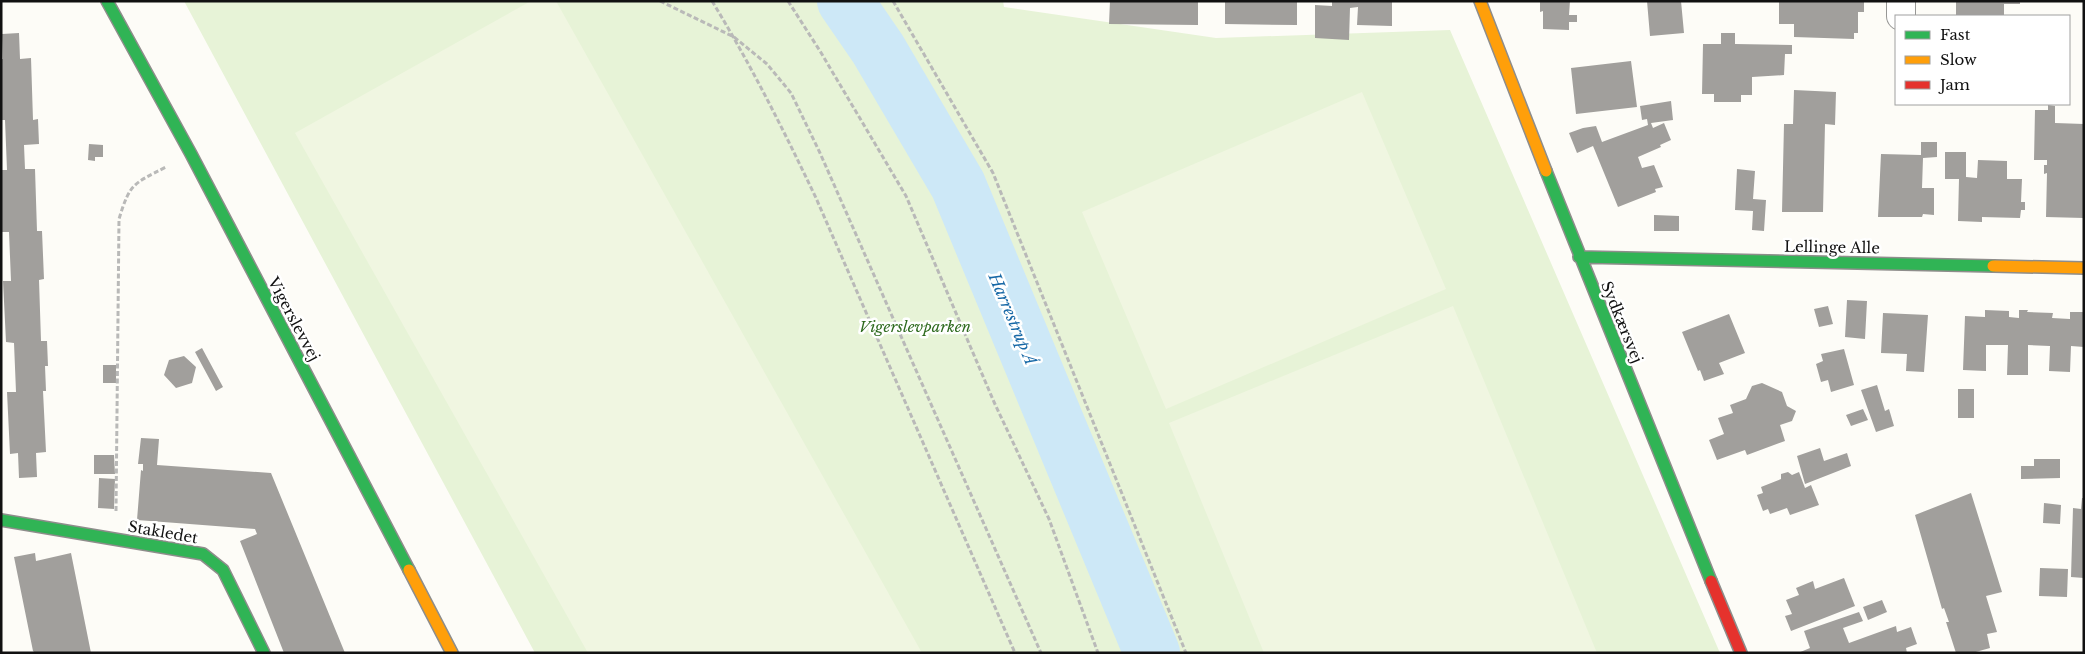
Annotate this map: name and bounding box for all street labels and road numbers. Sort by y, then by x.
street label: Lellinge Alle [1784,237,1880,257]
street label: Vigerslevvej [263,273,324,364]
street label: Sydkærsvej [1597,278,1647,366]
street label: Stakledet [127,517,200,548]

